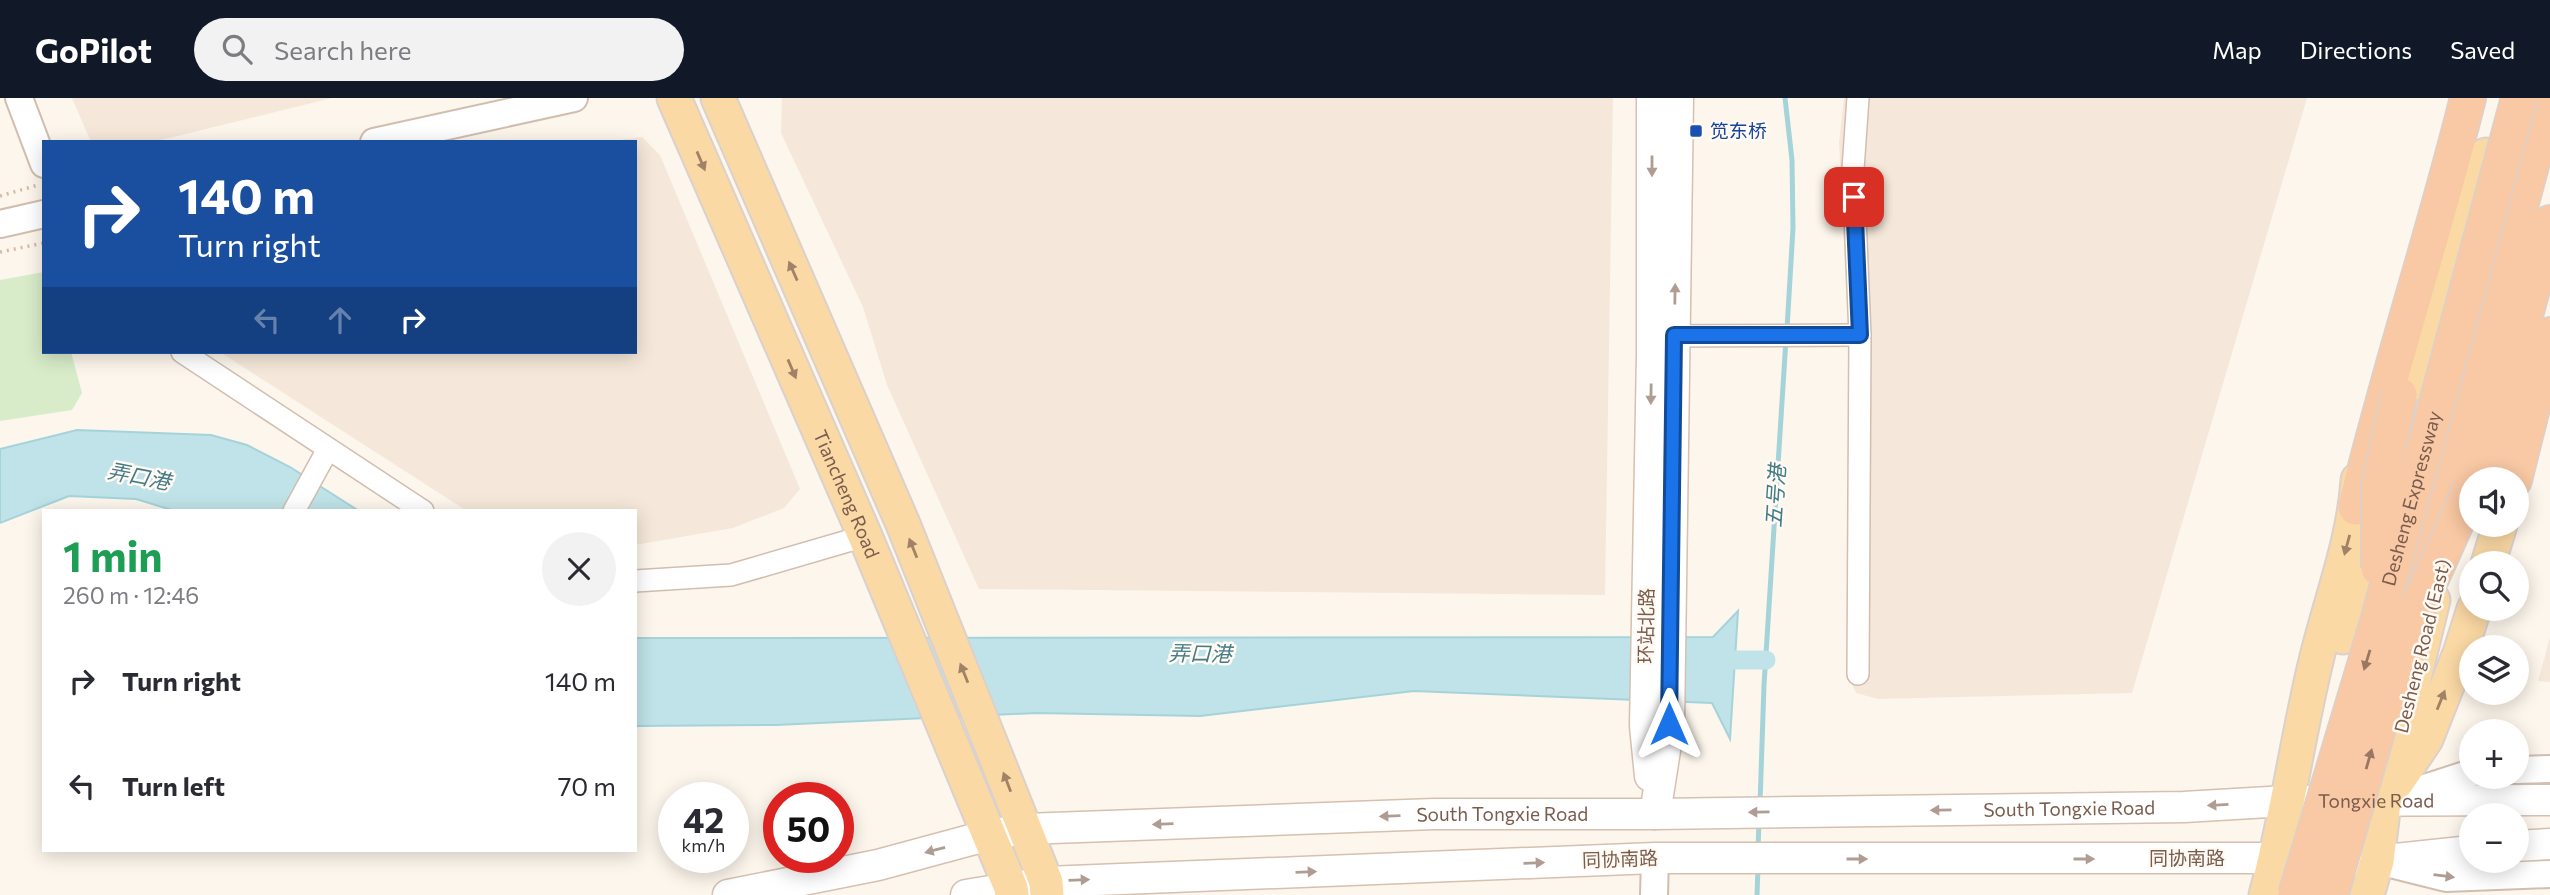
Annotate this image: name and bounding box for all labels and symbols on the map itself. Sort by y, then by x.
place label: 笕东桥 [1710,119,1767,142]
marker: 笕东桥 [1688,123,1704,139]
one-way arrow [696,150,707,171]
one-way arrow [1646,155,1658,177]
pin [1824,167,1884,227]
one-way arrow [787,261,798,282]
one-way arrow [1669,283,1680,305]
one-way arrow [786,359,798,379]
one-way arrow [1645,383,1657,405]
street label: Desheng Expressway [2376,408,2445,588]
street label: Tiancheng Road [809,426,885,561]
water label: 弄口港 [106,457,176,494]
water label: 五号港 [1760,461,1789,528]
one-way arrow [2341,535,2351,556]
one-way arrow [907,537,918,558]
street label: Desheng Road (East) [2389,556,2454,735]
street label: 环站北路 [1633,588,1658,664]
water label: 弄口港 [1168,639,1235,666]
one-way arrow [2361,650,2371,671]
one-way arrow [958,662,969,683]
position arrow [1632,687,1706,761]
one-way arrow [2436,689,2447,710]
one-way arrow [2365,748,2375,769]
one-way arrow [1001,771,1012,792]
speed limit sign: 50 [763,782,854,873]
street label: Tongxie Road [2318,788,2434,812]
street label: South Tongxie Road [1983,795,2155,821]
one-way arrow [2206,799,2228,810]
street label: South Tongxie Road [1416,802,1588,826]
one-way arrow [1930,804,1952,816]
one-way arrow [1748,806,1770,818]
one-way arrow [1379,810,1401,821]
one-way arrow [1152,818,1174,830]
one-way arrow [924,845,946,856]
street label: 同协南路 [1582,846,1658,871]
street label: 同协南路 [2149,846,2225,869]
one-way arrow [1846,853,1868,865]
one-way arrow [2073,853,2095,865]
one-way arrow [1523,857,1545,868]
one-way arrow [1296,866,1318,877]
one-way arrow [2433,870,2455,881]
one-way arrow [1068,875,1090,886]

